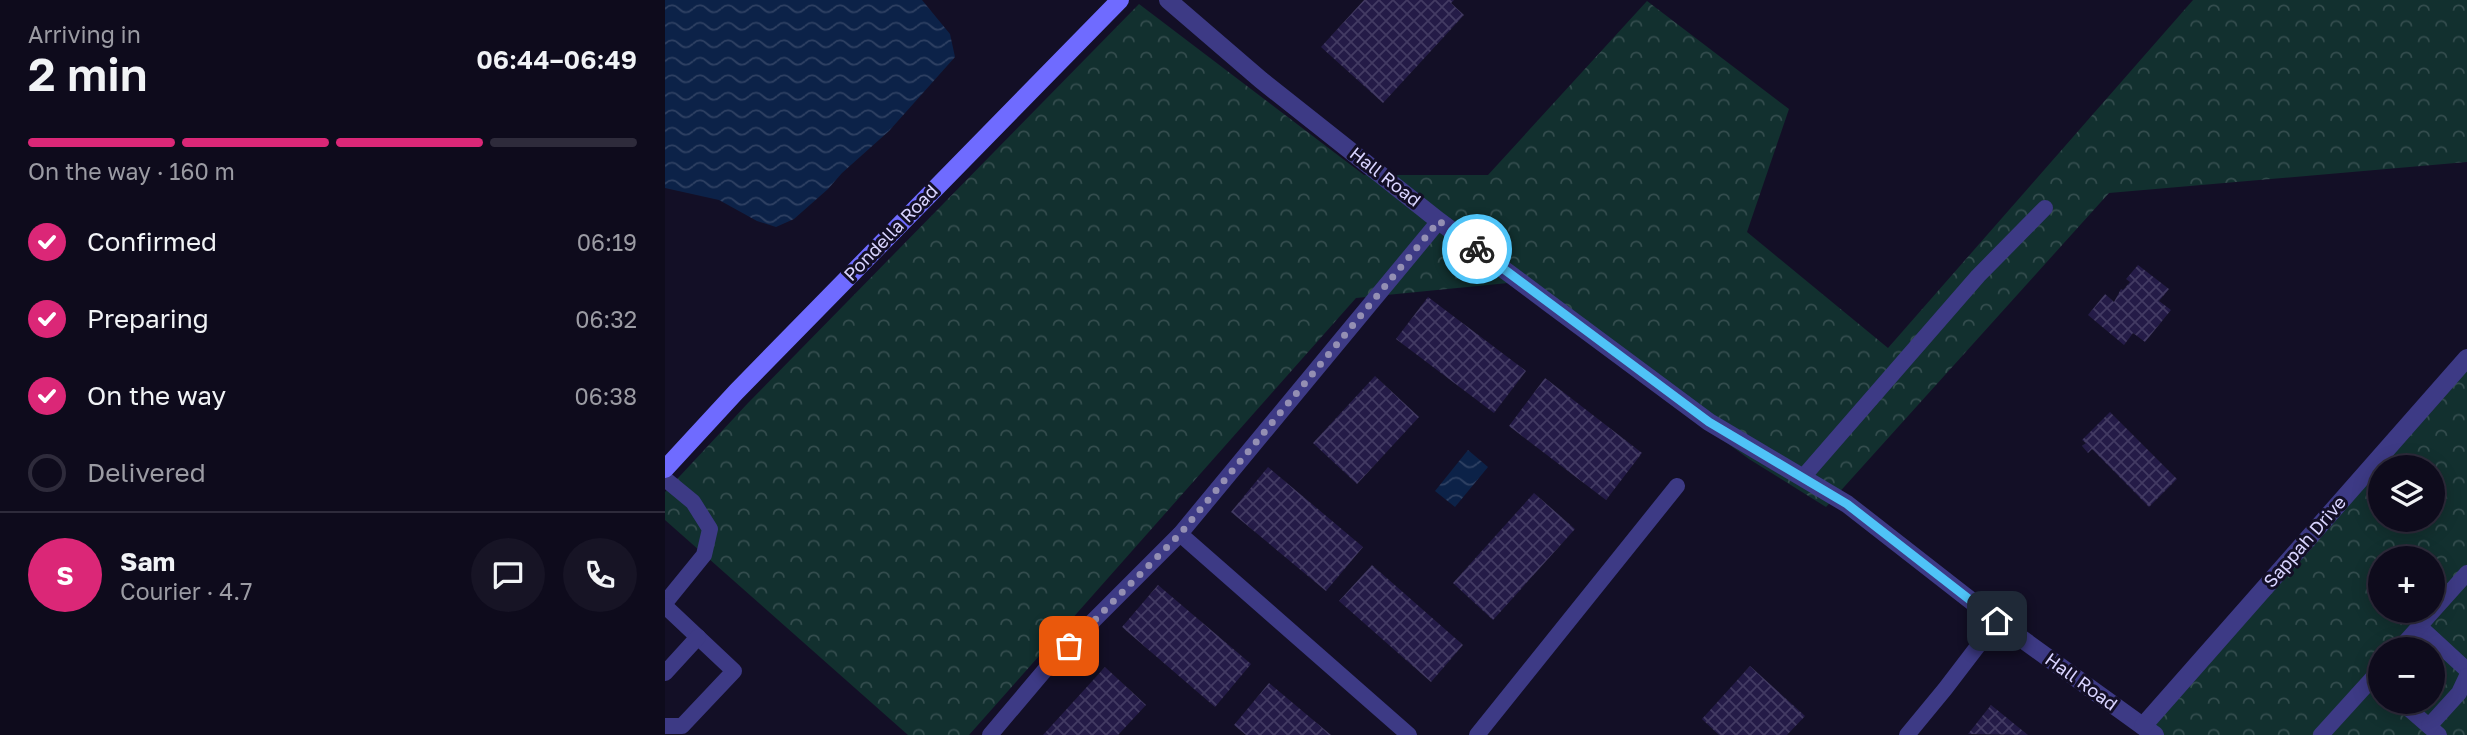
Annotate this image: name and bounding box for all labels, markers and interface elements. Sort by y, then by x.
text: Arriving in [28,20,141,48]
text: 06:44–06:49 [476,44,637,75]
text: 2 min [28,46,148,101]
street label: Hall Road [1346,142,1425,211]
text: On the way · 160 m [28,157,235,185]
street label: Pondella Road [839,180,942,285]
courier [1442,214,1512,284]
icon: check [28,223,66,261]
text: Confirmed [87,226,217,257]
text: 06:19 [577,228,637,256]
icon: bike [1458,230,1496,268]
icon: check [28,300,66,338]
text: Preparing [87,303,209,334]
text: 06:32 [575,305,637,333]
icon: check [28,377,66,415]
text: On the way [87,380,226,411]
text: 06:38 [574,382,637,410]
map controls [2368,455,2445,714]
button: layers [2368,455,2445,532]
text: Delivered [87,457,206,488]
street label: Sappah Drive [2258,491,2350,592]
button: chat [471,538,545,612]
button: phone [563,538,637,612]
text: Sam [120,546,175,577]
button: + [2368,546,2445,623]
text: S [56,560,74,591]
text: Courier · 4.7 [120,577,252,605]
pin [1967,591,2027,651]
icon: home [1978,602,2016,640]
pin [1039,616,1099,676]
icon: bag [1050,627,1088,665]
button: − [2368,637,2445,714]
street label: Hall Road [2041,648,2122,715]

